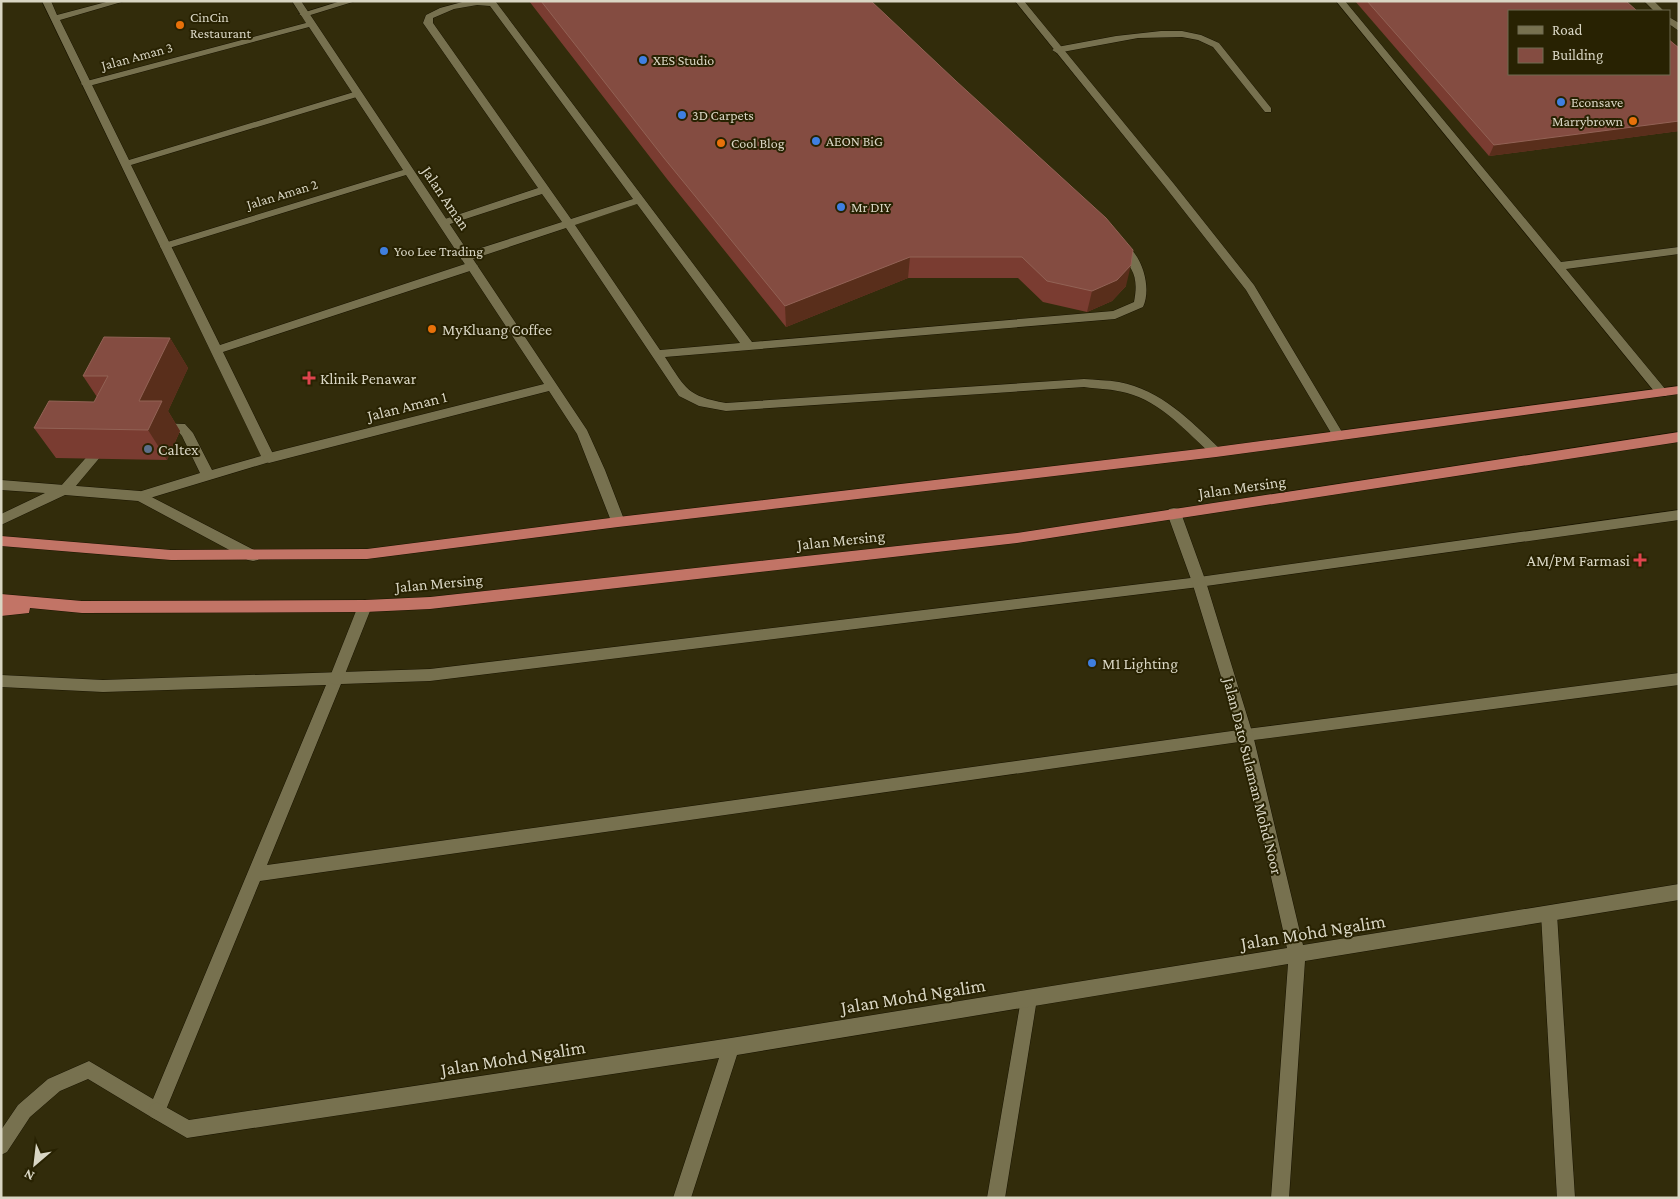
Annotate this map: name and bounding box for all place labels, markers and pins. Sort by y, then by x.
place label: CinCin Restaurant [190,9,251,41]
marker: CinCin Restaurant [174,19,186,31]
place label: XES Studio [653,52,714,68]
marker: XES Studio [637,54,649,66]
place label: Econsave [1571,94,1623,110]
marker: Econsave [1555,96,1567,108]
place label: 3D Carpets [692,107,754,123]
marker: 3D Carpets [676,109,688,121]
place label: Marrybrown [1552,113,1623,129]
marker: Marrybrown [1627,115,1639,127]
place label: AEON BiG [826,133,883,149]
place label: Cool Blog [731,135,785,151]
marker: AEON BiG [810,135,822,147]
marker: Cool Blog [715,137,727,149]
place label: Mr DIY [851,199,892,215]
marker: Mr DIY [835,201,847,213]
place label: Yoo Lee Trading [394,243,483,259]
marker: Yoo Lee Trading [378,245,390,257]
place label: MyKluang Coffee [442,321,552,339]
marker: MyKluang Coffee [426,323,438,335]
place label: Klinik Penawar [320,370,417,387]
marker: Klinik Penawar [302,371,316,385]
place label: Caltex [158,441,199,458]
marker: Caltex [142,443,154,455]
place label: AM/PM Farmasi [1527,552,1630,569]
marker: AM/PM Farmasi [1634,554,1646,566]
place label: M1 Lighting [1102,655,1178,673]
marker: M1 Lighting [1086,657,1098,669]

